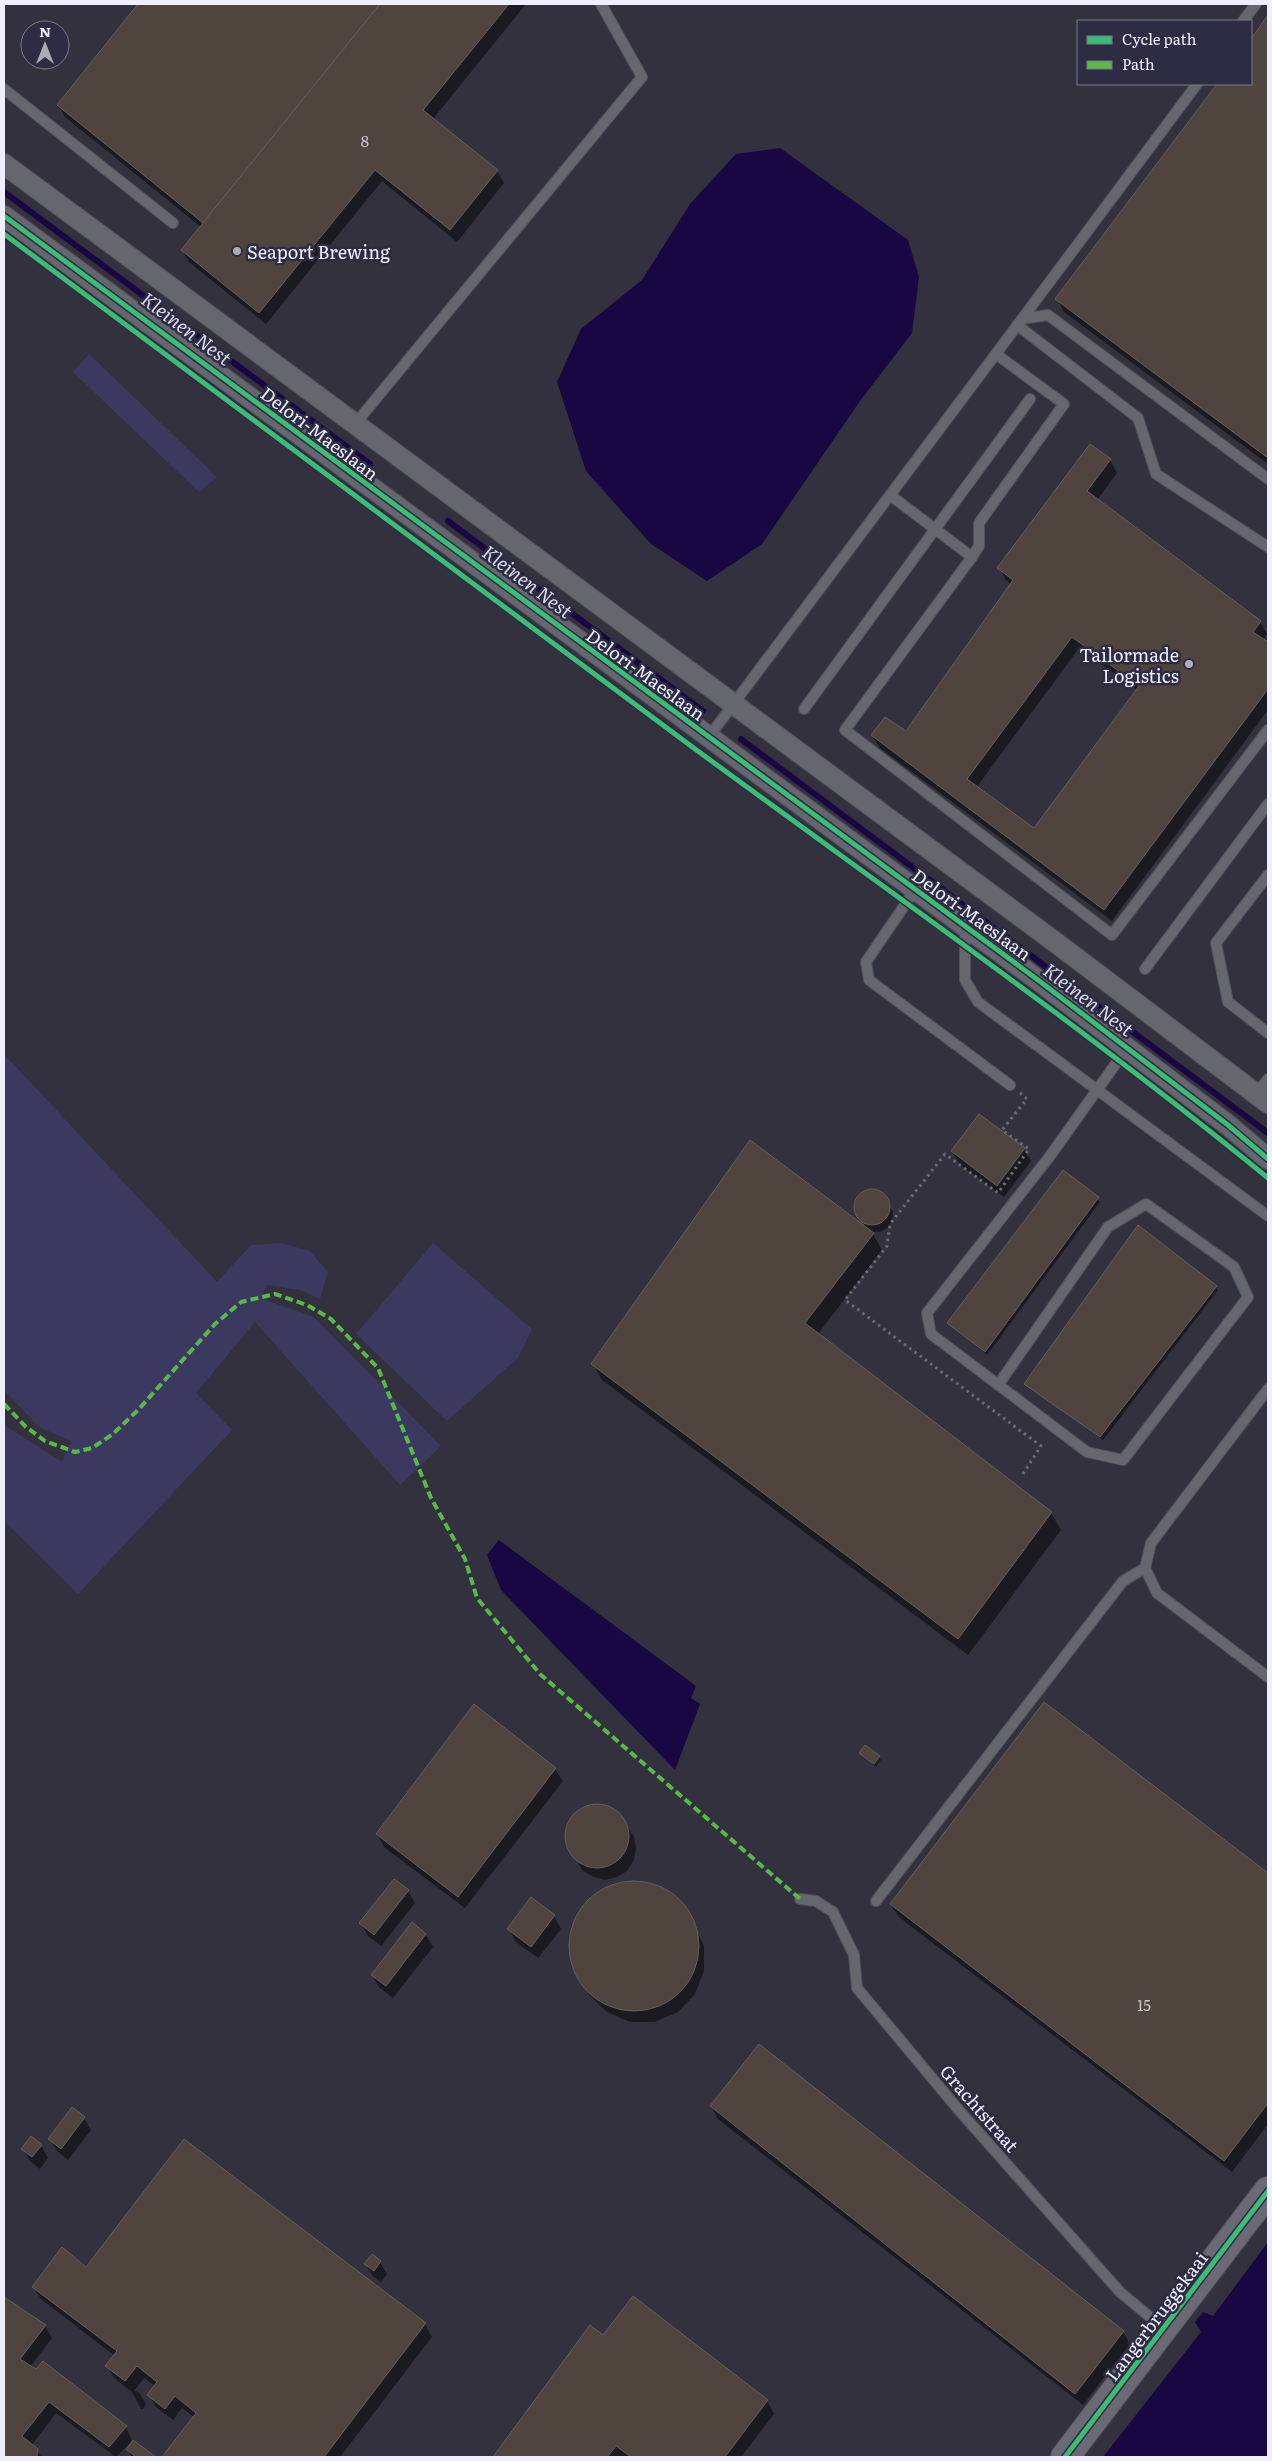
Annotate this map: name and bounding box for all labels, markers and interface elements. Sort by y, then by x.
north arrow [20,20,70,70]
legend [1077,20,1252,85]
text: N [39,21,51,41]
text: Cycle path [1122,27,1197,50]
text: Path [1122,52,1155,75]
house number: 8 [361,129,369,152]
place label: Seaport Brewing [247,238,391,265]
marker: Seaport Brewing [231,245,243,257]
water label: Kleinen Nest [136,285,238,372]
street label: Delori-Maeslaan [255,380,385,486]
water label: Kleinen Nest [477,538,579,625]
street label: Delori-Maeslaan [581,621,711,727]
place label: Tailormade Logistics [1079,641,1179,689]
marker: Tailormade Logistics [1183,658,1195,670]
street label: Delori-Maeslaan [907,861,1037,967]
water label: Kleinen Nest [1038,956,1140,1043]
house number: 15 [1137,1993,1151,2016]
street label: Grachtstraat [934,2058,1026,2158]
street label: Langerbruggekaai [1098,2246,1214,2386]

